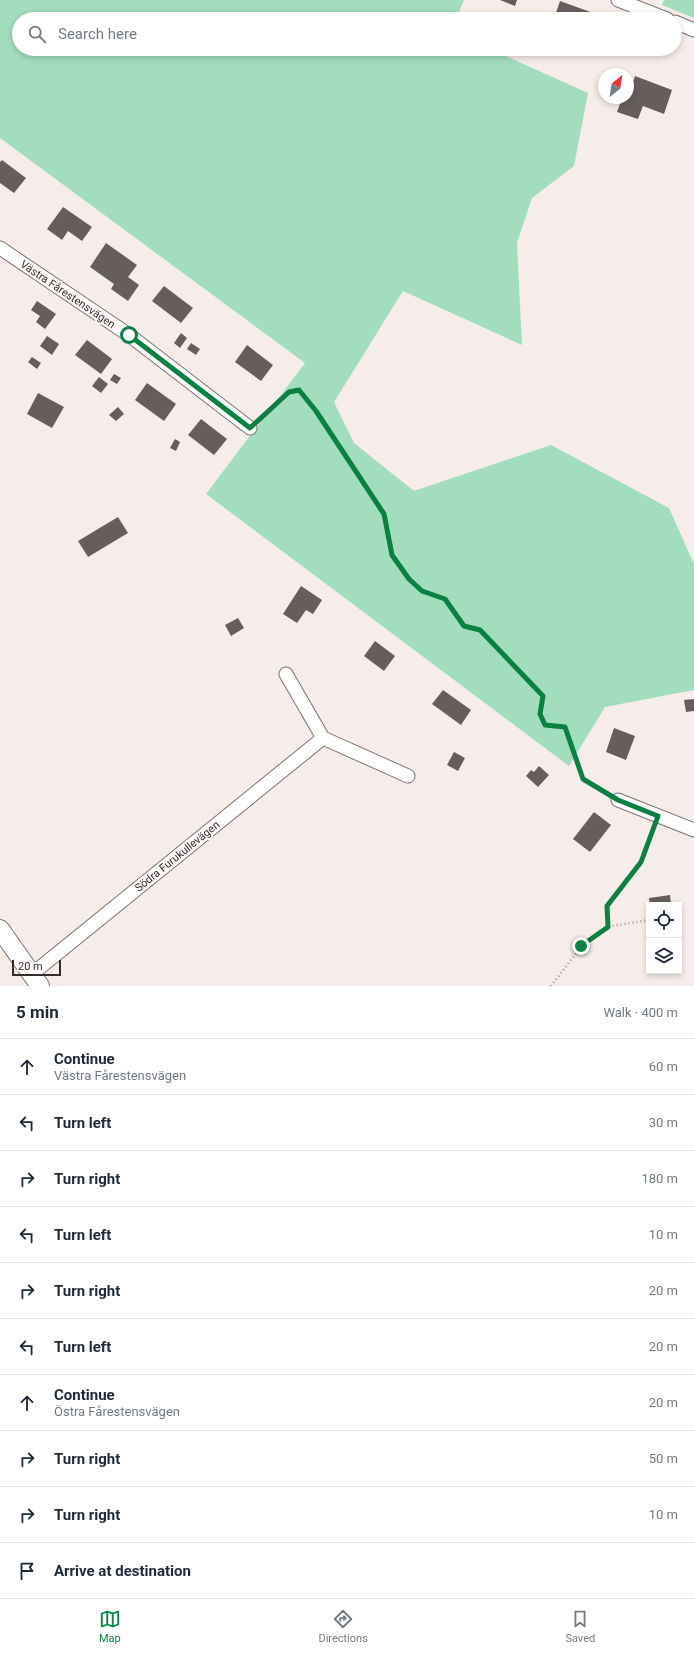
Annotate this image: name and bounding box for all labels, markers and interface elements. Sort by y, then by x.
search box [12,12,682,56]
icon: search [26,23,48,45]
text: Search here [58,25,137,43]
north arrow [598,68,634,104]
street label: Västra Fårestensvägen [18,258,118,331]
route start [120,326,138,344]
street label: Södra Furukullevägen [132,818,222,895]
map controls [646,902,682,974]
button: locate [646,902,682,938]
route end [572,937,590,955]
button: layers [646,938,682,974]
scale bar [12,958,61,977]
text: 20 m [18,960,43,973]
text: 5 min [16,1002,59,1022]
text: Walk · 400 m [603,1005,678,1020]
text: Continue [54,1050,115,1068]
icon: ahead [16,1056,38,1078]
text: 60 m [649,1059,678,1074]
text: Västra Fårestensvägen [54,1068,186,1083]
icon: left [16,1112,38,1134]
text: Turn left [54,1114,111,1132]
text: 30 m [649,1115,678,1130]
icon: right [16,1168,38,1190]
text: Turn right [54,1170,120,1188]
text: 180 m [641,1171,678,1186]
icon: left [16,1224,38,1246]
text: Turn left [54,1226,111,1244]
text: 10 m [649,1227,678,1242]
icon: right [16,1280,38,1302]
text: Turn right [54,1282,120,1300]
text: 20 m [649,1283,678,1298]
icon: left [16,1336,38,1358]
text: Turn left [54,1338,111,1356]
text: 20 m [649,1339,678,1354]
text: Continue [54,1386,115,1404]
icon: ahead [16,1392,38,1414]
text: 20 m [649,1395,678,1410]
text: Östra Fårestensvägen [54,1404,180,1419]
icon: right [16,1448,38,1470]
text: Turn right [54,1450,120,1468]
text: 50 m [649,1451,678,1466]
icon: right [16,1504,38,1526]
text: Turn right [54,1506,120,1524]
text: 10 m [649,1507,678,1522]
icon: arrive [16,1560,38,1582]
text: Arrive at destination [54,1562,191,1580]
tab: Map [99,1608,121,1645]
tab: Directions [318,1608,368,1645]
tab: Saved [565,1608,595,1645]

